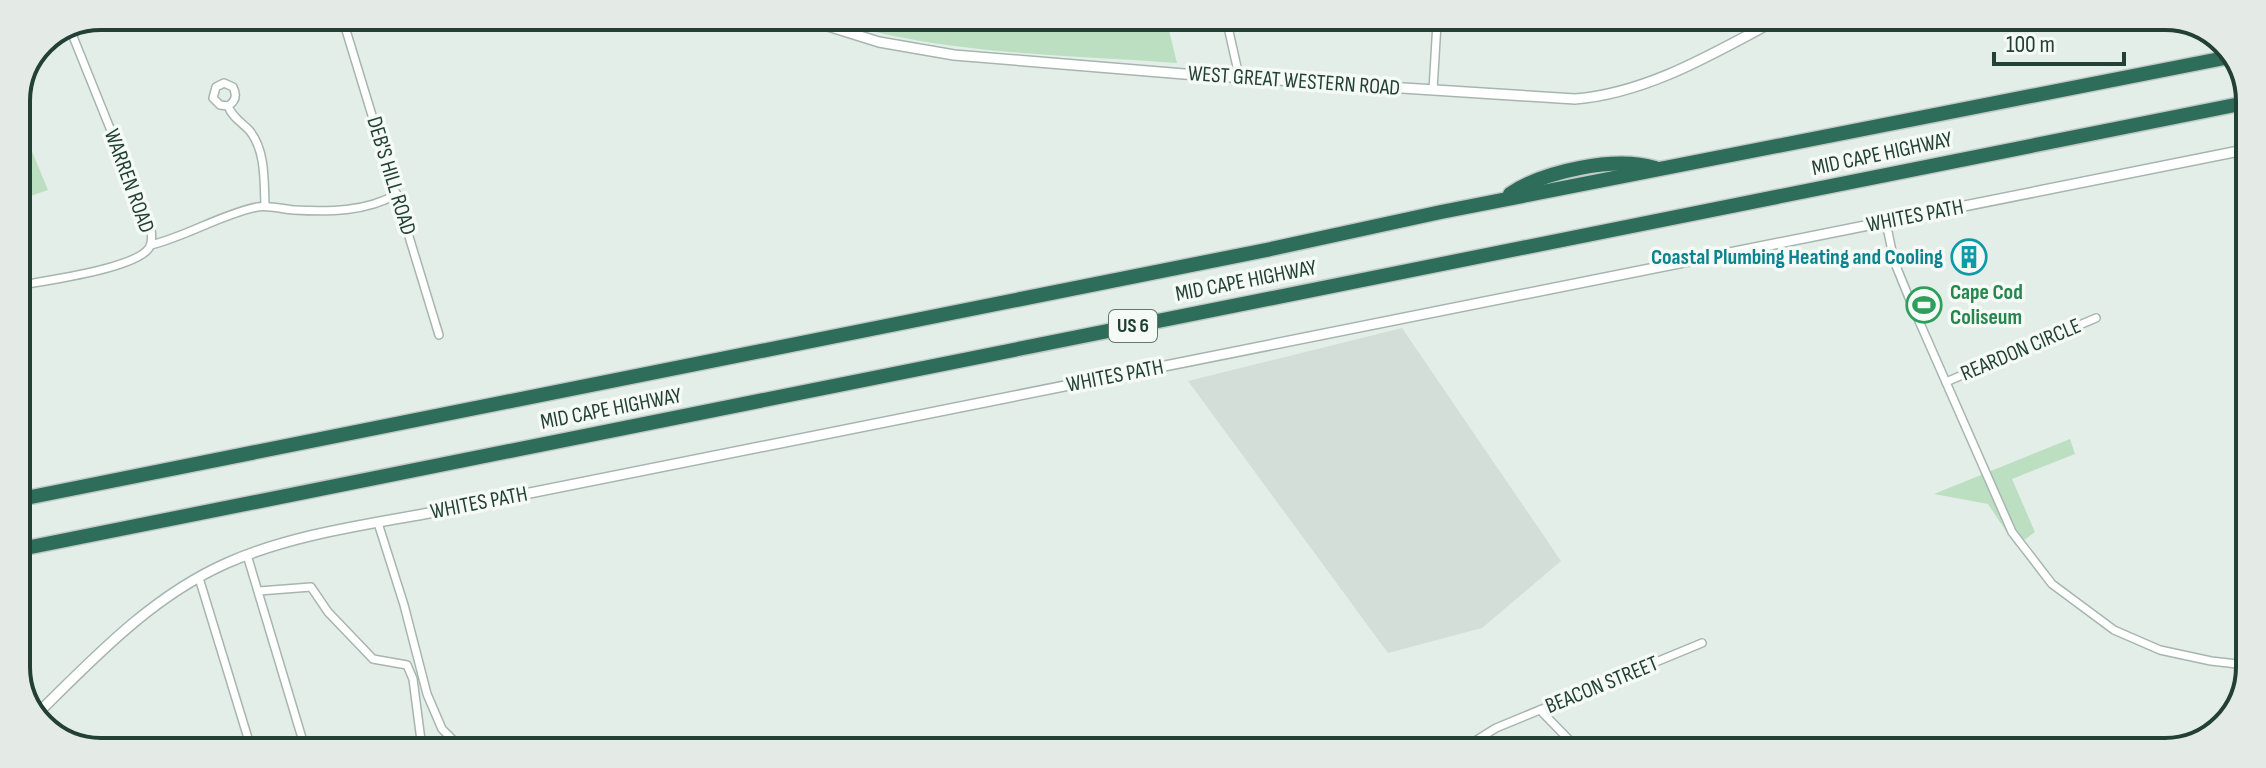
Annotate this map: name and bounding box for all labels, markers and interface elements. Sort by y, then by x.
scale bar [1994,16,2124,66]
text: 100 m [2006,30,2055,59]
street label: WEST GREAT WESTERN ROAD [1187,60,1401,102]
street label: DEB'S HILL ROAD [360,114,422,238]
street label: WARREN ROAD [98,125,160,237]
street label: MID CAPE HIGHWAY [1809,126,1955,182]
street label: WHITES PATH [1864,193,1966,239]
building icon: Coastal Plumbing Heating and Cooling [1950,238,1988,276]
place label: Coastal Plumbing Heating and Cooling [1651,244,1943,271]
street label: MID CAPE HIGHWAY [1173,254,1319,308]
place label: Cape Cod Coliseum [1950,279,2023,331]
sports icon: Cape Cod Coliseum [1905,286,1943,324]
road number: US 6 [1109,310,1157,342]
street label: REARDON CIRCLE [1957,313,2085,387]
street label: WHITES PATH [1064,353,1166,399]
street label: MID CAPE HIGHWAY [538,382,684,436]
street label: WHITES PATH [428,480,530,526]
street label: BEACON STREET [1542,650,1662,720]

